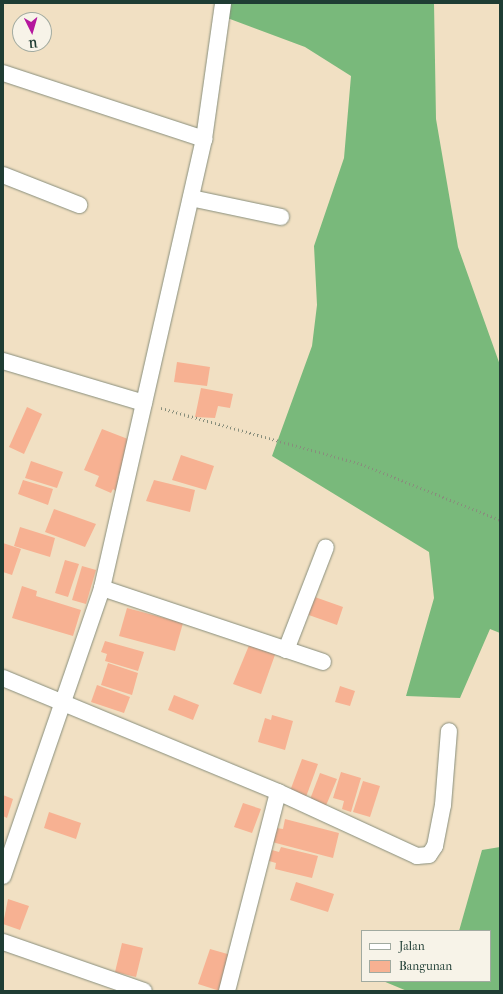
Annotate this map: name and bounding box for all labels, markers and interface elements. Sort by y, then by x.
north arrow [12,12,52,52]
text: U [28,37,38,50]
legend [361,930,491,982]
text: Jalan [399,939,425,953]
text: Bangunan [399,959,452,973]

